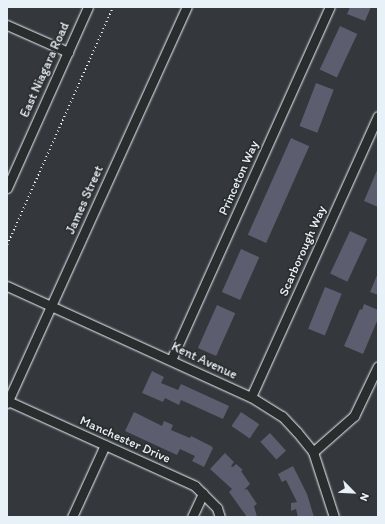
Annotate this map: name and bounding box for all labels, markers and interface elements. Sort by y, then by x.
street label: East Niagara Road [17,20,73,120]
street label: Princeton Way [216,138,262,218]
street label: James Street [63,163,107,237]
street label: Scarborough Way [276,203,330,299]
street label: Kent Avenue [169,339,239,383]
street label: Manchester Drive [77,413,173,467]
north arrow [333,472,373,512]
text: N [357,491,372,503]

